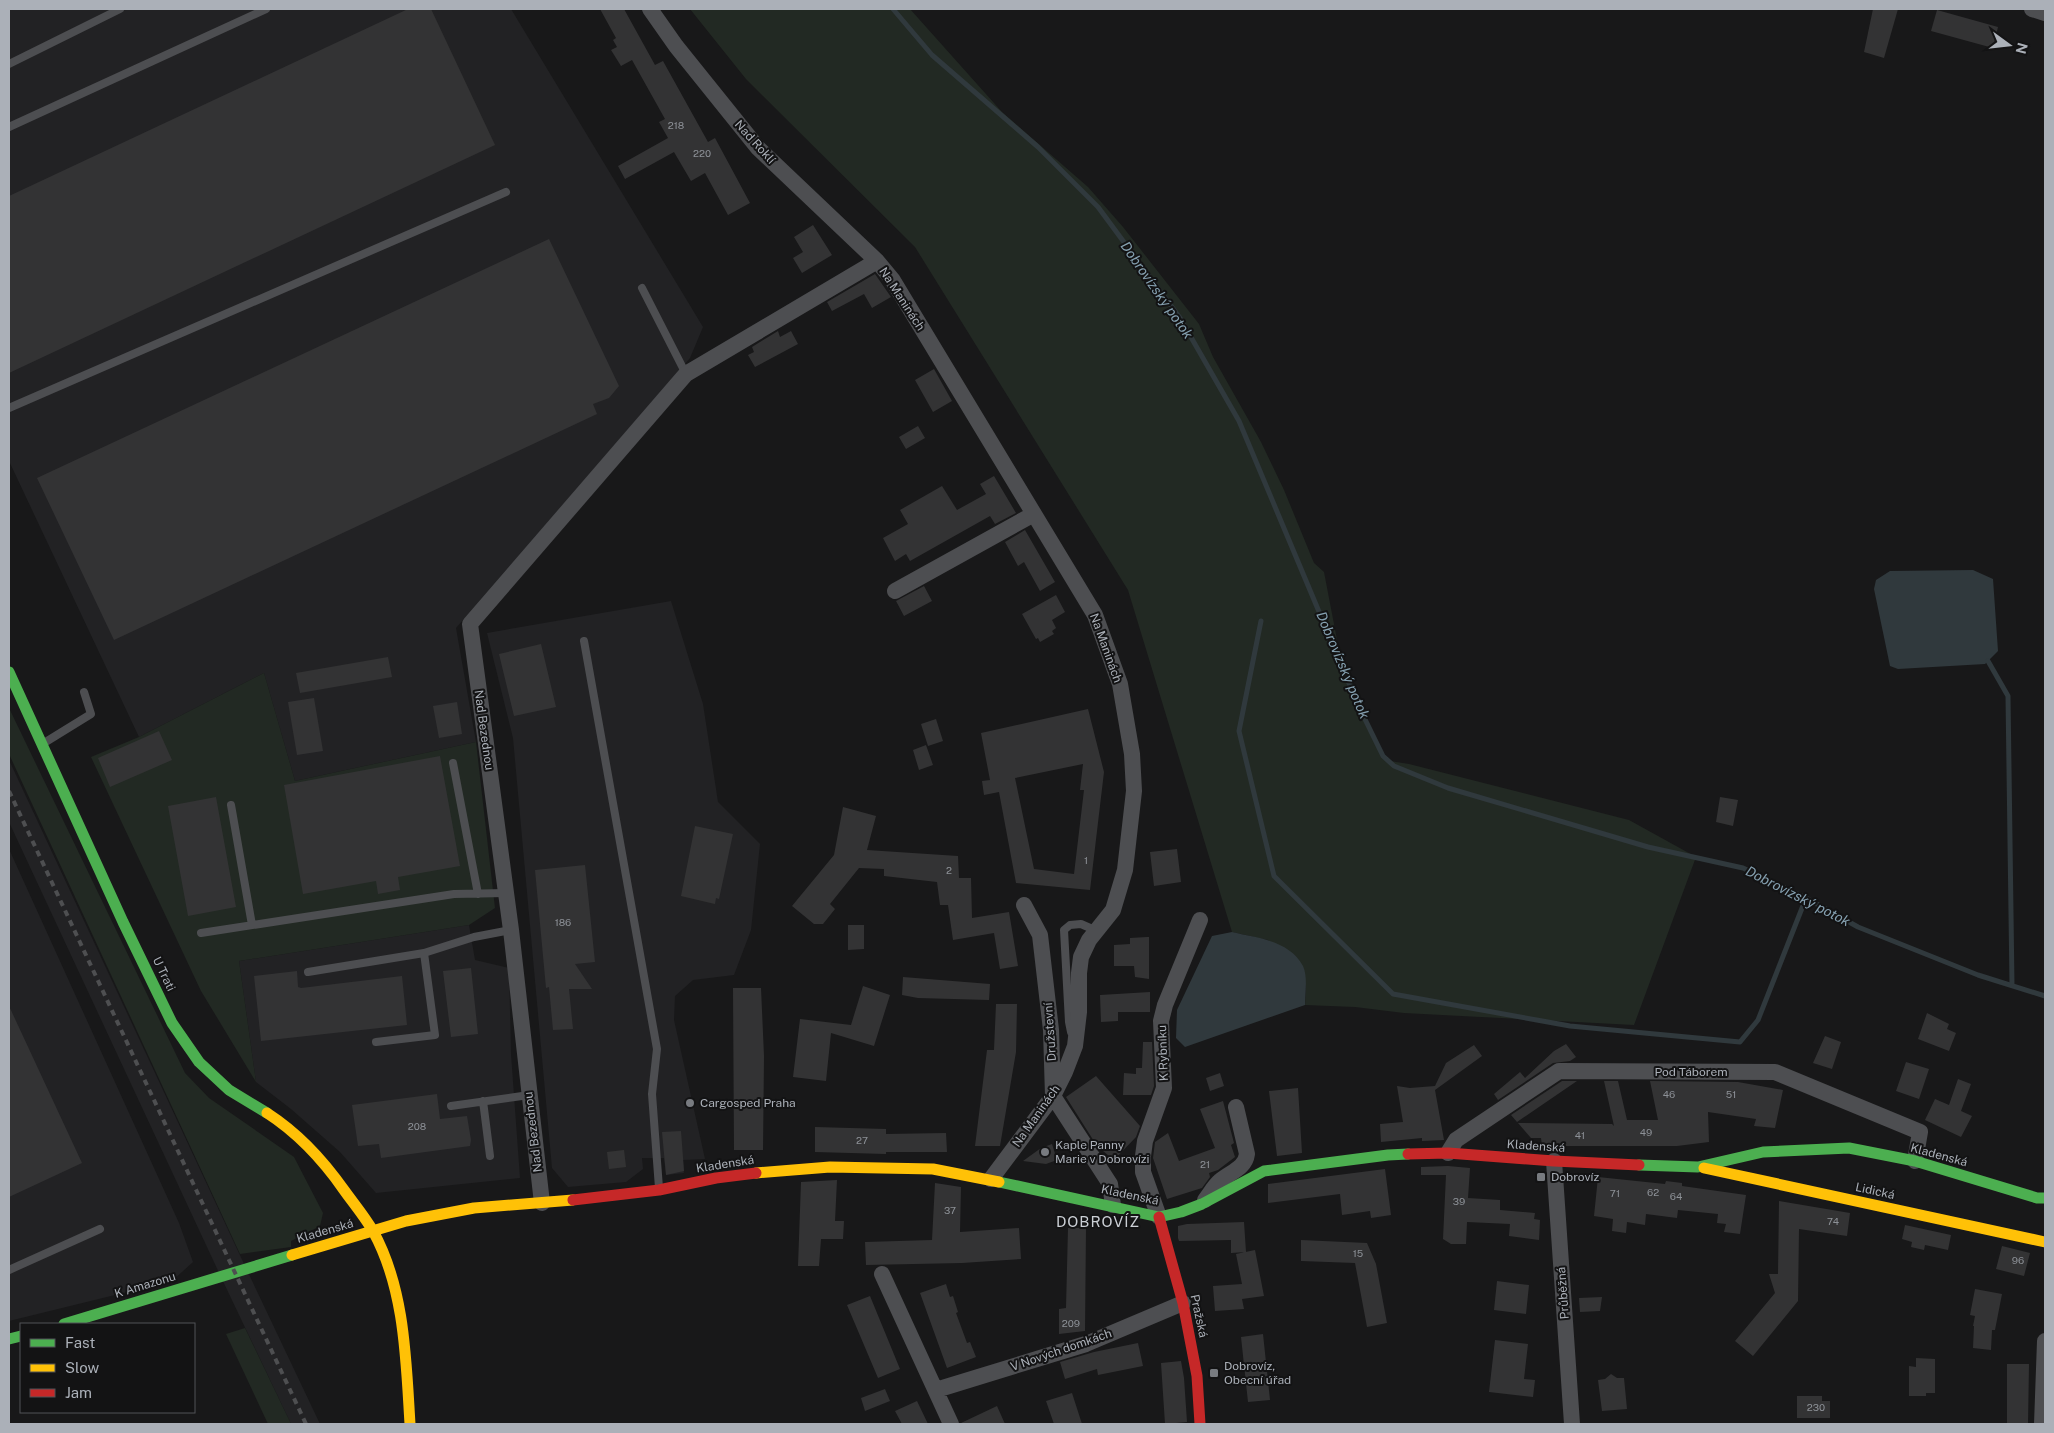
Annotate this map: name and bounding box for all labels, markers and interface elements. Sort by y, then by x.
north arrow [1984,20,2034,70]
text: N [2012,41,2031,56]
street label: Nad Roklí [732,117,779,167]
house number: 218 [668,119,684,131]
house number: 220 [693,147,711,159]
water label: Dobrovízský potok [1117,238,1197,342]
street label: Na Maninách [876,265,928,333]
water label: Dobrovízský potok [1313,609,1373,721]
street label: Na Maninách [1087,611,1125,685]
street label: Nad Bezednou [471,689,497,771]
house number: 1 [1084,854,1088,866]
water label: Dobrovízský potok [1743,863,1853,929]
house number: 2 [946,864,952,876]
house number: 186 [555,916,571,928]
street label: U Trati [150,955,178,994]
street label: Družstevní [1041,1001,1059,1062]
street label: K Rybníku [1155,1025,1171,1081]
street label: Pod Táborem [1654,1065,1728,1079]
street label: Na Maninách [1009,1082,1063,1150]
house number: 46 [1663,1088,1675,1100]
house number: 51 [1726,1088,1736,1100]
street label: Nad Bezednou [521,1091,545,1173]
place label: Cargosped Praha [700,1096,796,1110]
marker: Cargosped Praha [684,1097,696,1109]
house number: 208 [408,1120,426,1132]
house number: 49 [1640,1126,1652,1138]
house number: 41 [1575,1129,1585,1141]
house number: 27 [856,1134,868,1146]
street label: Kladenská [1506,1137,1566,1155]
place label: Kaple Panny Marie v Dobrovízi [1055,1138,1150,1166]
street label: Kladenská [1909,1141,1969,1169]
marker: Kaple Panny Marie v Dobrovízi [1039,1146,1051,1158]
street label: Kladenská [695,1153,755,1175]
house number: 21 [1200,1158,1210,1170]
place label: Dobrovíz [1551,1170,1599,1184]
marker: Dobrovíz [1535,1171,1547,1183]
street label: Lidická [1854,1180,1896,1202]
street label: Kladenská [1100,1182,1160,1208]
house number: 62 [1647,1186,1659,1198]
house number: 71 [1610,1187,1620,1199]
house number: 64 [1670,1190,1682,1202]
house number: 39 [1453,1195,1465,1207]
house number: 37 [944,1204,956,1216]
district label: DOBROVÍZ [1056,1213,1140,1230]
house number: 74 [1827,1215,1839,1227]
street label: Kladenská [295,1216,355,1246]
house number: 15 [1353,1247,1363,1259]
house number: 96 [2012,1254,2024,1266]
street label: Průběžná [1554,1266,1572,1320]
street label: K Amazonu [113,1269,177,1301]
street label: Pražská [1188,1293,1210,1339]
house number: 209 [1062,1317,1080,1329]
legend [20,1323,195,1413]
street label: V Nových domkách [1009,1326,1114,1374]
text: Fast [65,1334,95,1351]
text: Slow [65,1359,100,1376]
place label: Dobrovíz, Obecní úřad [1224,1359,1291,1387]
marker: Dobrovíz, Obecní úřad [1208,1367,1220,1379]
text: Jam [65,1384,92,1401]
house number: 230 [1807,1401,1825,1413]

